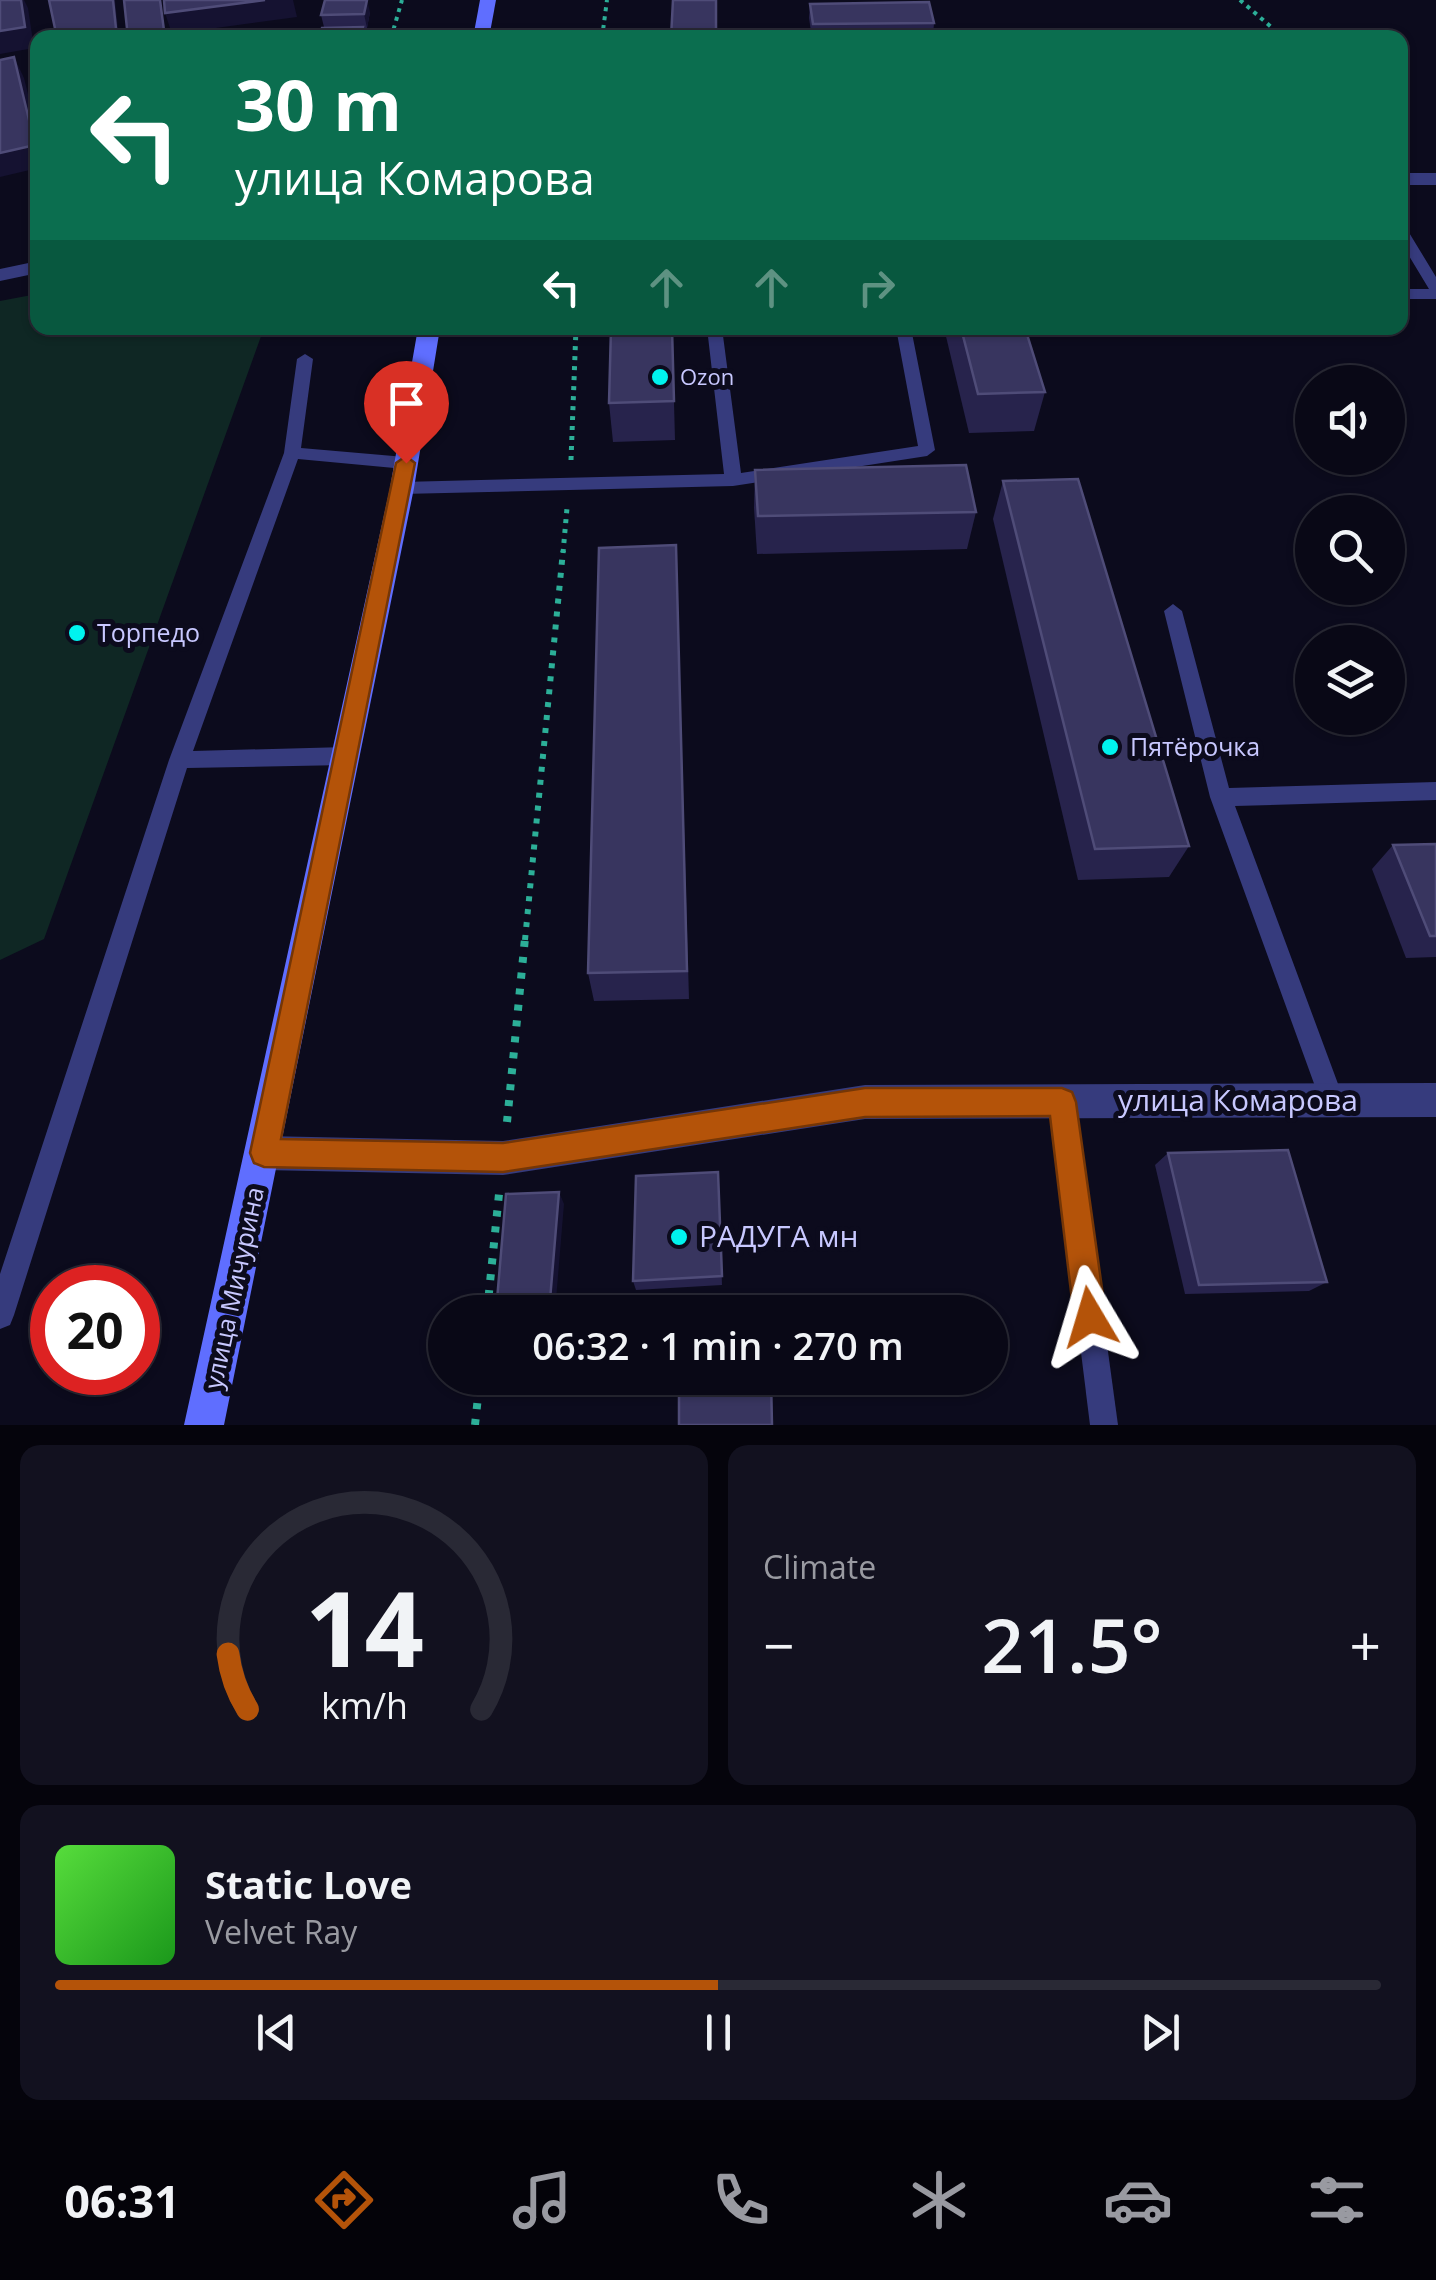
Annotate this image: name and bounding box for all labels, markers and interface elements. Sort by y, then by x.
text: 30 m [235,56,402,152]
icon: left [70,70,200,200]
text: улица Комарова [235,147,595,208]
icon: left [534,260,589,315]
icon: ahead [639,260,694,315]
icon: ahead [744,260,799,315]
icon: right [849,260,904,315]
pin [364,361,449,464]
place label: Ozon [680,361,734,391]
map controls [1295,365,1405,735]
button: sound [1295,365,1405,475]
marker: Ozon [649,366,671,388]
icon: arrive [379,376,434,431]
button: search [1295,495,1405,605]
place label: Торпедо [97,615,200,649]
marker: Торпедо [66,622,88,644]
button: layers [1295,625,1405,735]
place label: Пятёрочка [1130,729,1260,763]
marker: Пятёрочка [1099,736,1121,758]
street label: улица Комарова [1118,1079,1358,1120]
street label: улица Мичурина [195,1184,271,1392]
place label: РАДУГА мн [699,1215,858,1256]
marker: РАДУГА мн [668,1226,690,1248]
speed limit sign: 20 [30,1265,160,1395]
position arrow [1038,1265,1142,1369]
text: 06:32 · 1 min · 270 m [532,1319,904,1371]
text: Climate [763,1545,876,1588]
text: 14 [305,1556,423,1697]
text: 21.5° [981,1593,1163,1695]
text: − [763,1607,794,1682]
text: + [1350,1607,1381,1682]
text: km/h [321,1681,407,1729]
text: Static Love [205,1858,412,1910]
text: Velvet Ray [205,1910,357,1953]
icon: previous [249,2005,304,2060]
icon: pause [691,2005,746,2060]
icon: next [1133,2005,1188,2060]
icon: directions [309,2165,379,2235]
icon: music [507,2165,577,2235]
icon: phone [706,2165,776,2235]
icon: climate [904,2165,974,2235]
icon: car [1103,2165,1173,2235]
icon: filters [1302,2165,1372,2235]
text: 06:31 [64,2170,180,2231]

